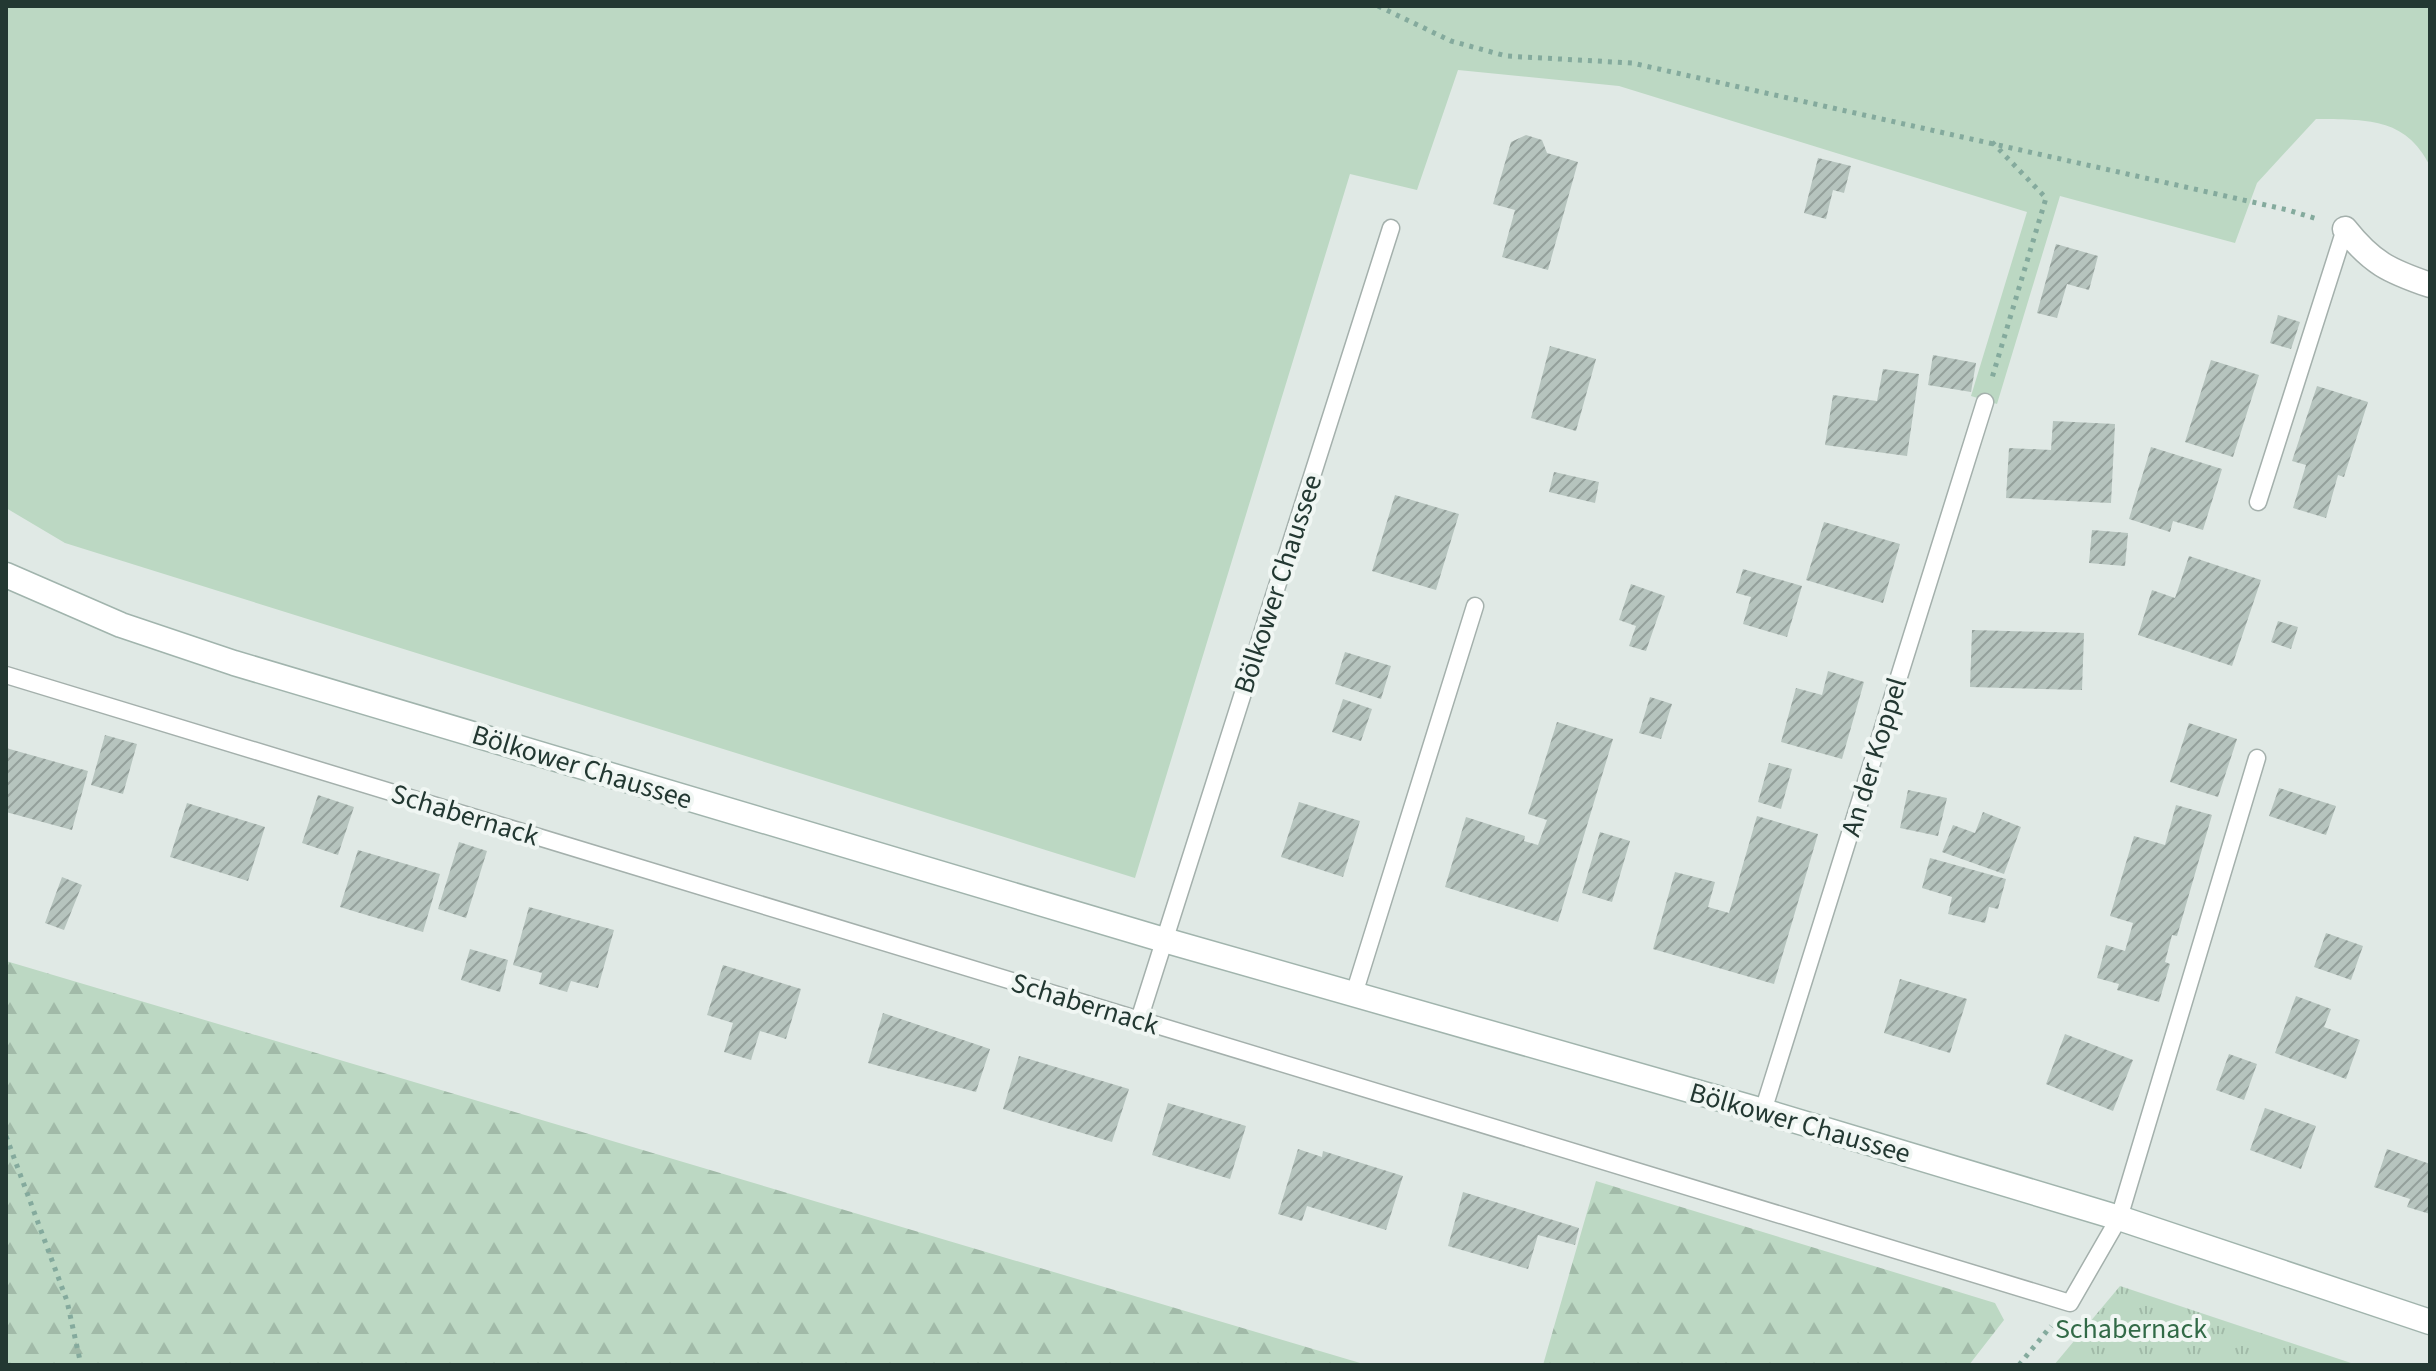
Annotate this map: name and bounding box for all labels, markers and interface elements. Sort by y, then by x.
street label: Bölkower Chaussee [1224,469,1332,699]
street label: An der Koppel [1831,673,1917,841]
street label: Bölkower Chaussee [467,715,697,819]
street label: Schabernack [386,774,544,856]
street label: Schabernack [1006,963,1164,1045]
street label: Bölkower Chaussee [1685,1072,1915,1174]
park label: Schabernack [2055,1309,2207,1349]

